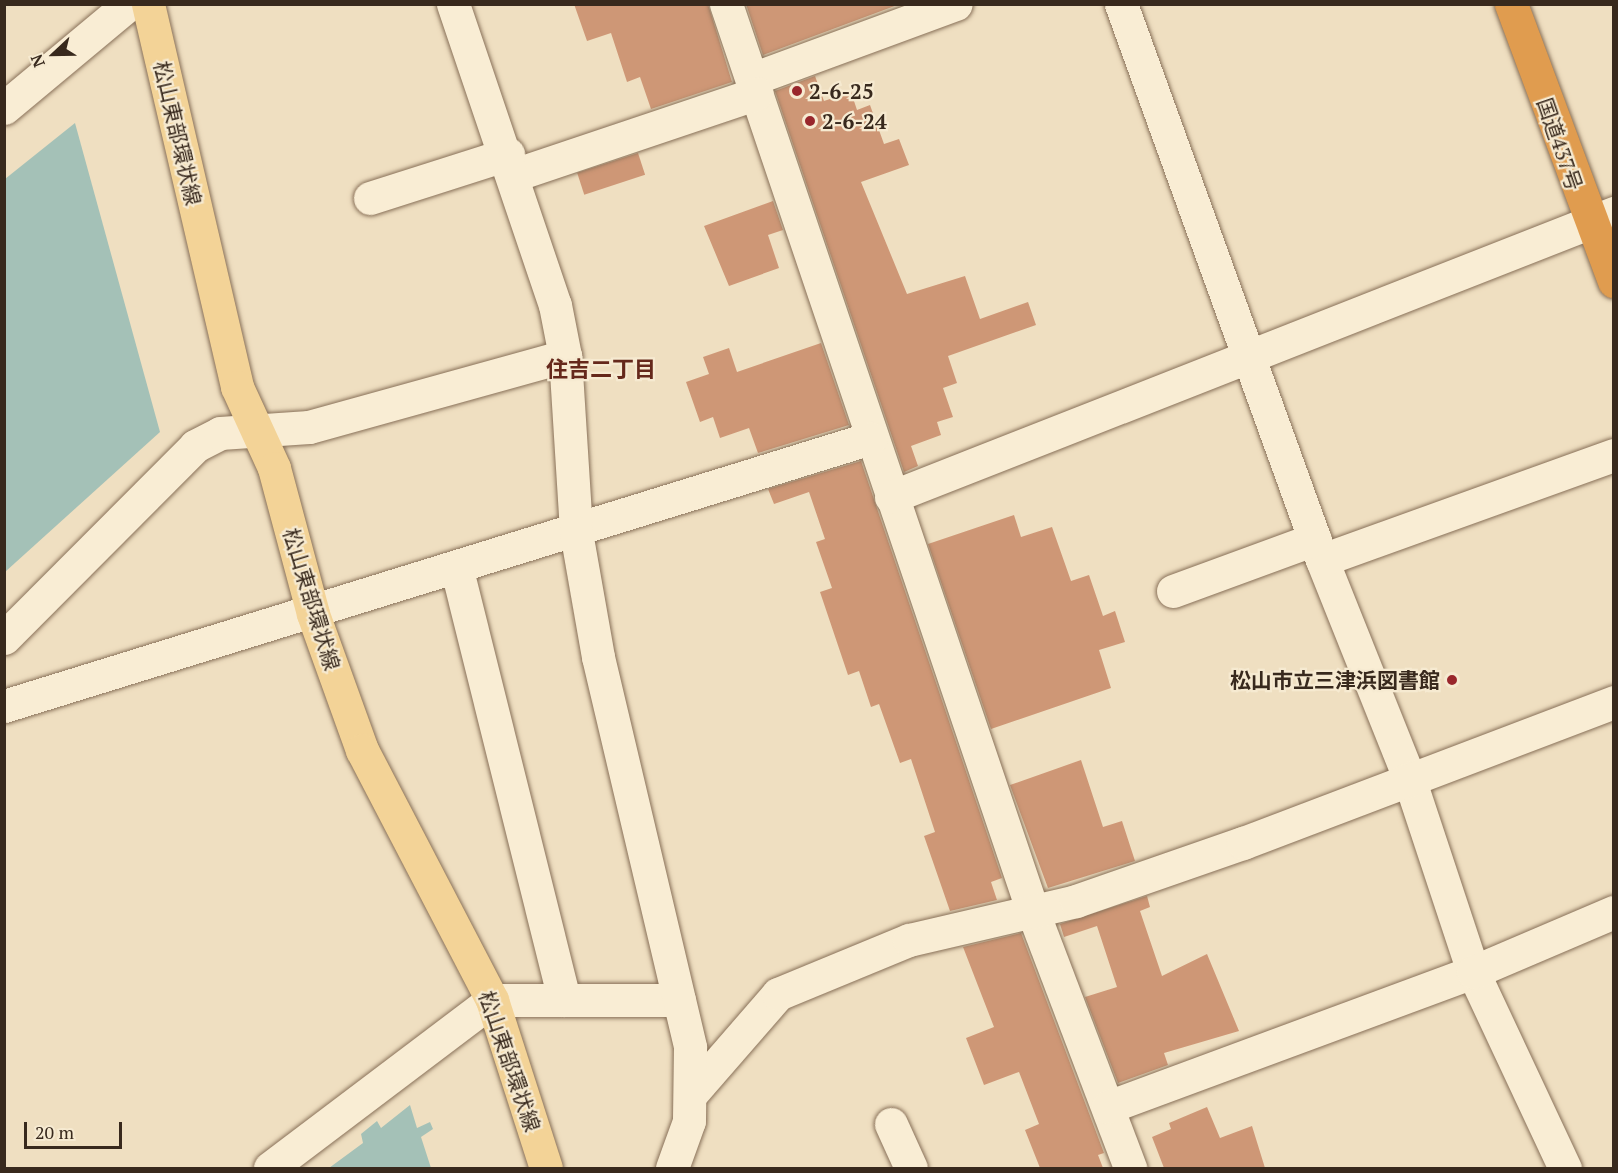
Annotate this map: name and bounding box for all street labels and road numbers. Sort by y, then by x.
street label: 松山東部環状線 [149,59,207,207]
street label: 国道437号 [1532,94,1588,194]
street label: 松山東部環状線 [278,525,346,673]
street label: 松山東部環状線 [474,987,546,1135]

